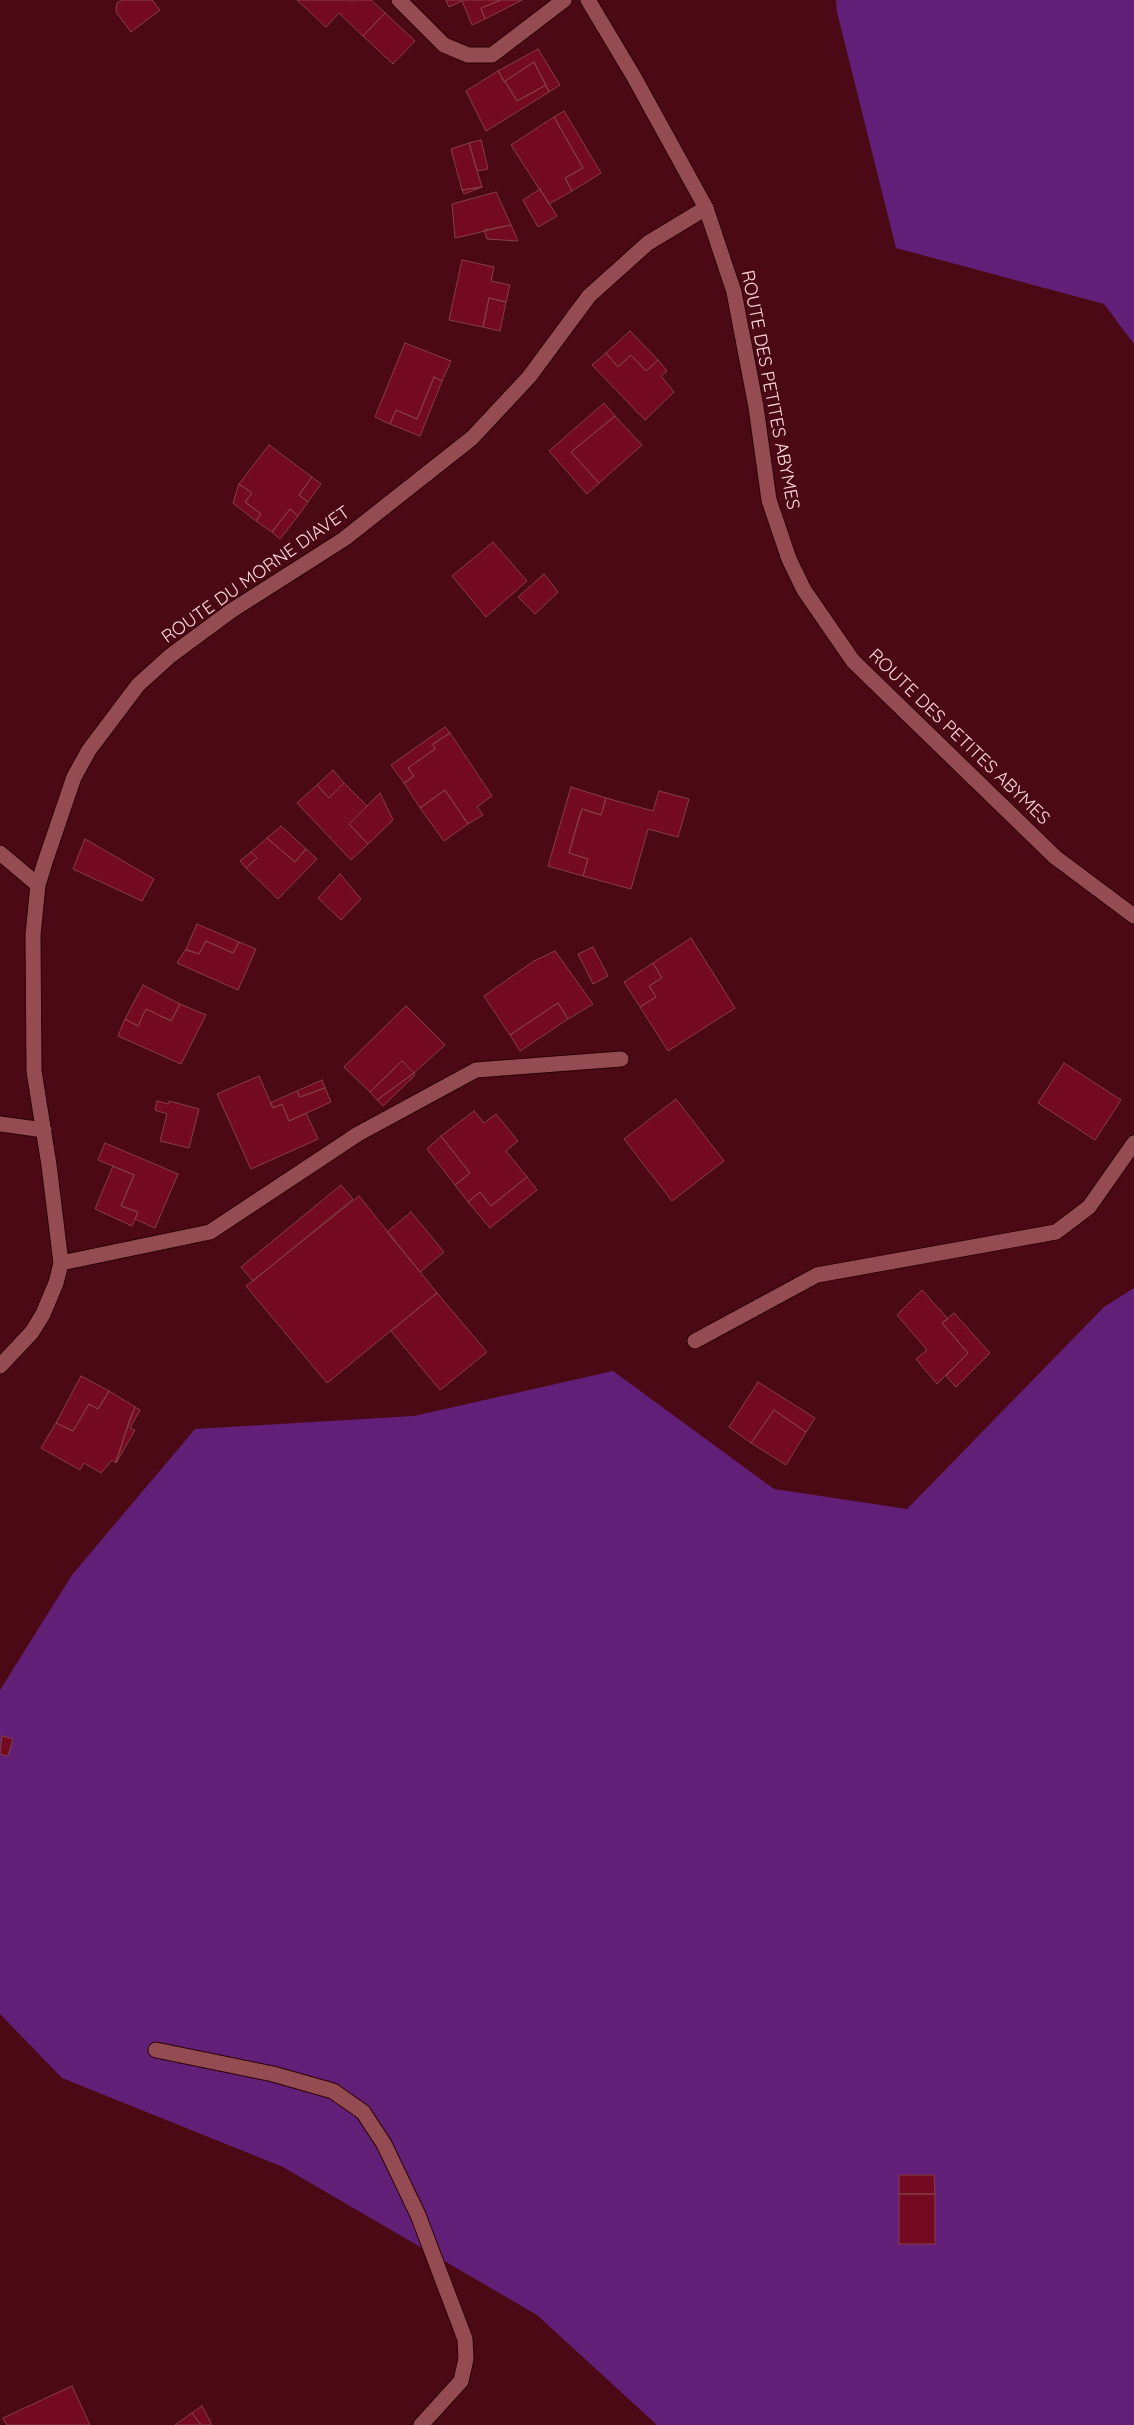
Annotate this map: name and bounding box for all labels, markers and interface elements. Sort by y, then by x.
street label: ROUTE DES PETITES ABYMES [736,268,804,512]
street label: ROUTE DU MORNE DIAVET [158,502,354,648]
street label: ROUTE DES PETITES ABYMES [864,645,1054,829]

